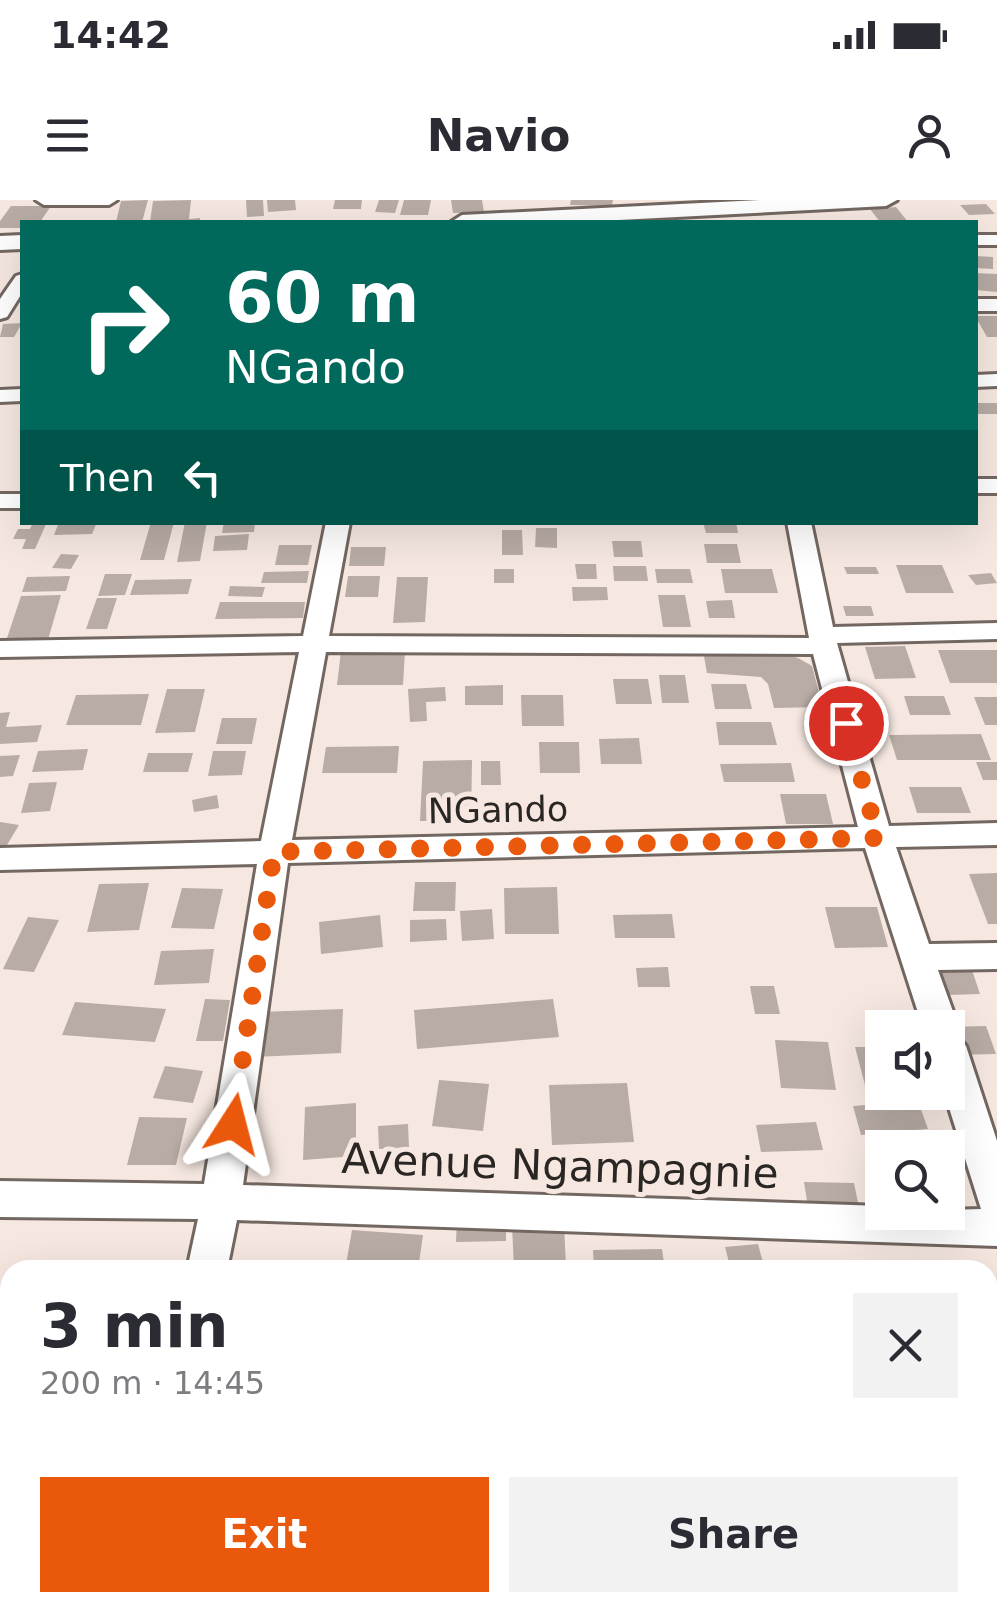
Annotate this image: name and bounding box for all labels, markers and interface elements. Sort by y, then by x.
text: 14:42 [50,13,171,57]
icon: menu [40,108,95,163]
icon: person [902,108,957,163]
text: Navio [427,109,570,162]
text: 60 m [225,257,420,339]
icon: right [60,260,190,390]
text: NGando [225,341,406,394]
icon: left [175,450,230,505]
text: Then [60,456,155,500]
pin [804,681,889,766]
icon: arrive [819,696,874,751]
street label: NGando [427,789,569,831]
map controls [865,1010,965,1230]
button: sound [865,1010,965,1110]
position arrow [181,1072,285,1176]
button: search [865,1130,965,1230]
street label: Avenue Ngampagnie [341,1134,779,1198]
text: 3 min [40,1291,228,1361]
button: close [853,1293,958,1398]
text: 200 m · 14:45 [40,1364,265,1402]
button: Exit [40,1477,489,1592]
button: Share [509,1477,958,1592]

